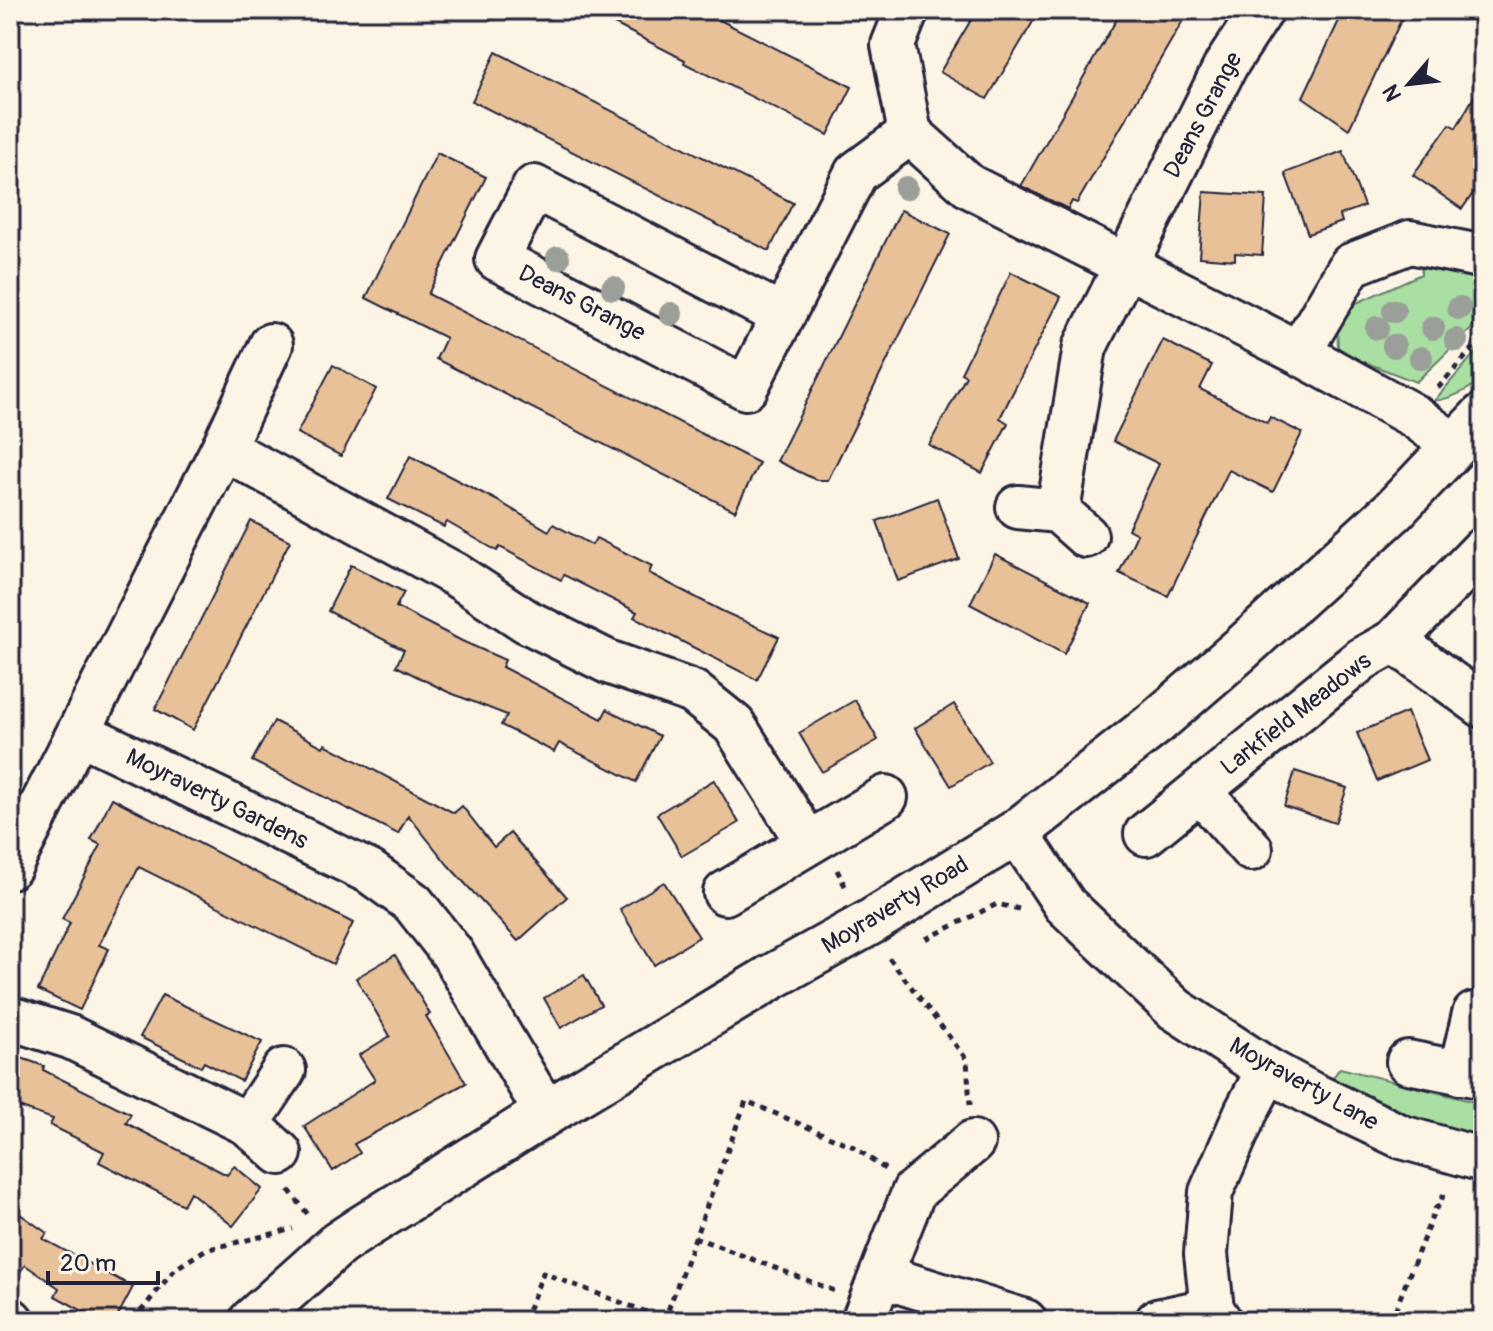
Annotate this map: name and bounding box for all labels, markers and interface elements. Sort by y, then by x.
north arrow [1369,44,1449,124]
street label: Deans Grange [1158,47,1248,183]
text: N [1376,80,1408,106]
street label: Deans Grange [514,259,651,347]
street label: Larkfield Meadows [1215,646,1377,782]
street label: Moyraverty Gardens [121,742,313,856]
street label: Moyraverty Road [816,850,974,960]
street label: Moyraverty Lane [1224,1031,1384,1137]
scale bar [48,1235,158,1285]
text: 20 m [60,1249,116,1278]

